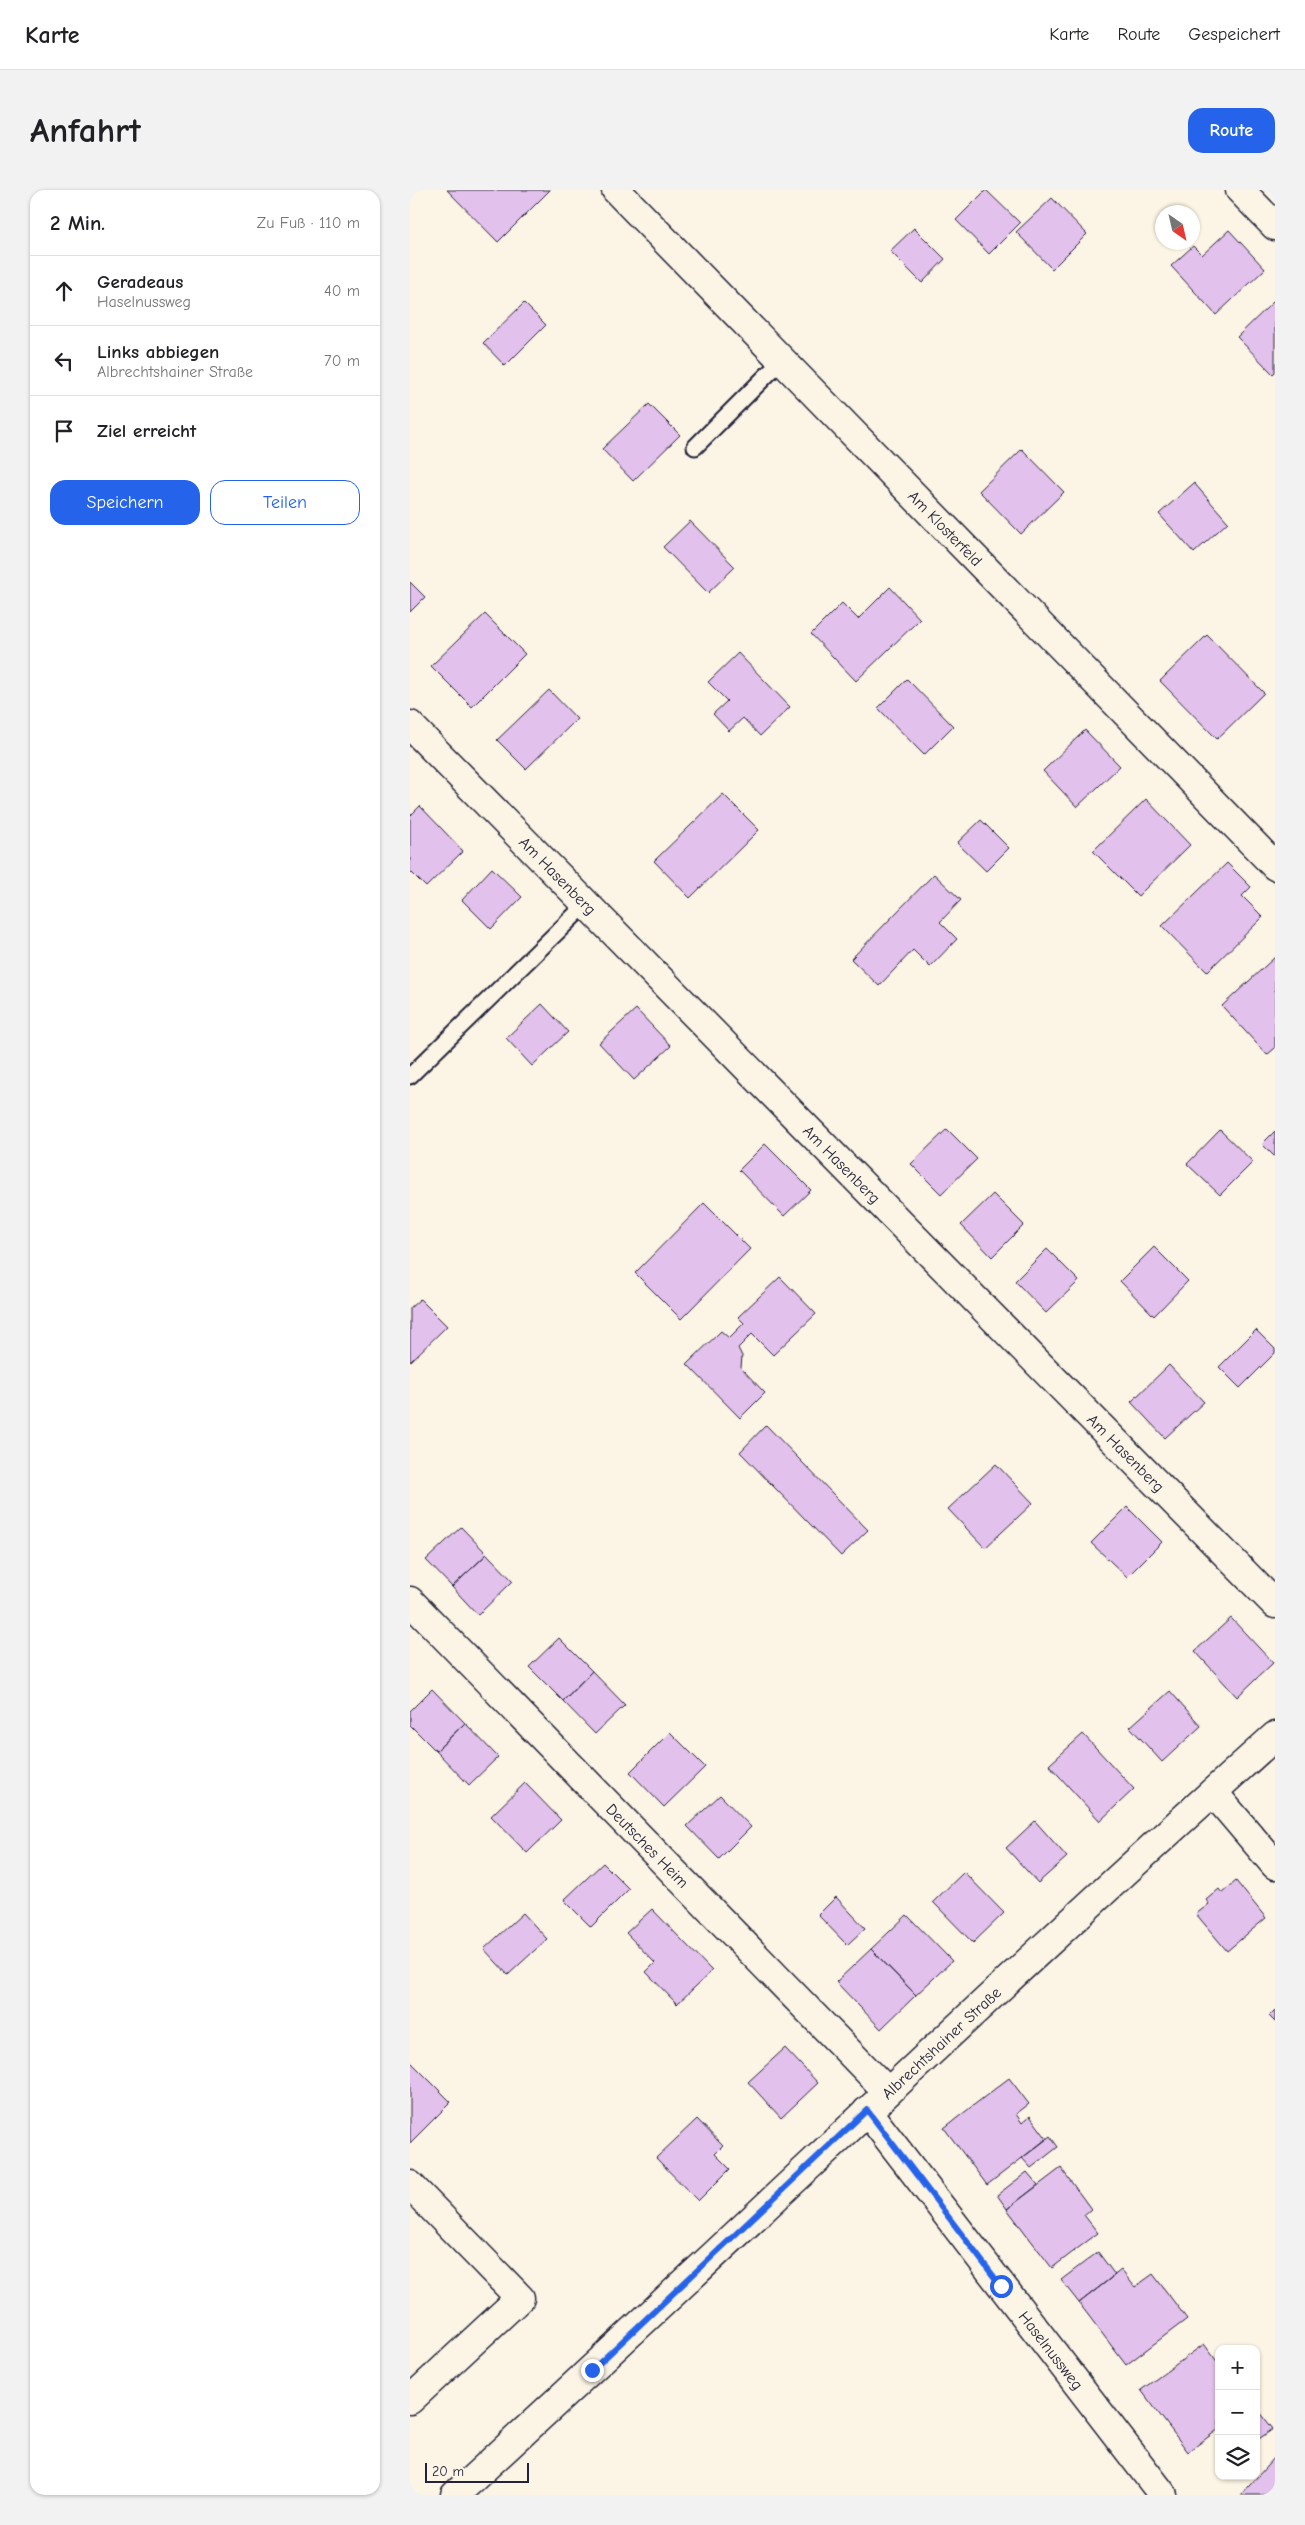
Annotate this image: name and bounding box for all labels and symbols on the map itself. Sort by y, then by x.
north arrow [1155,205,1200,250]
street label: Am Klosterfeld [904,487,985,570]
street label: Am Hasenberg [515,833,600,919]
street label: Am Hasenberg [799,1122,884,1207]
street label: Am Hasenberg [1083,1411,1168,1496]
street label: Deutsches Heim [602,1800,692,1892]
street label: Albrechtshainer Straße [878,1983,1005,2103]
route start [990,2275,1013,2298]
street label: Haselnussweg [1015,2308,1086,2394]
route end [581,2359,604,2382]
scale bar [425,2460,529,2483]

